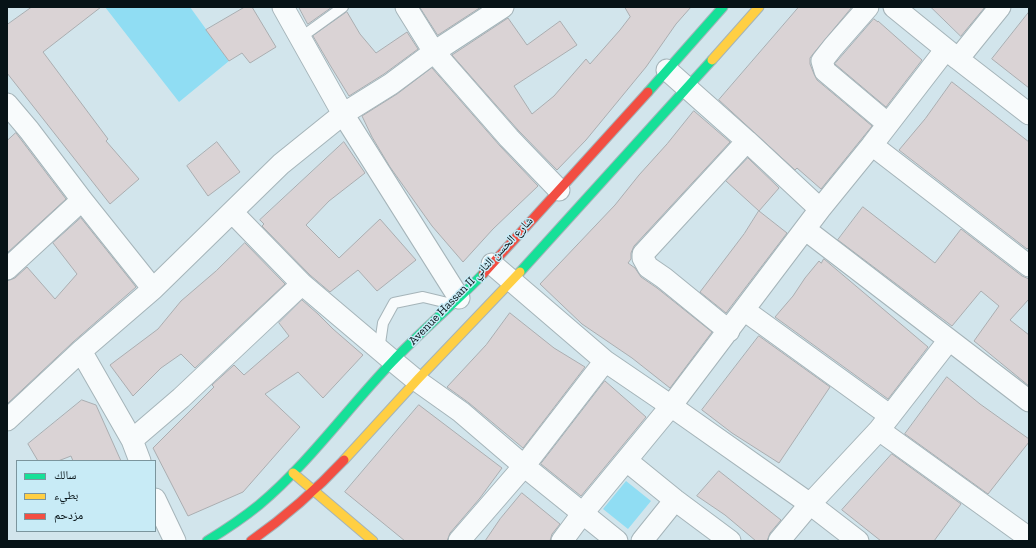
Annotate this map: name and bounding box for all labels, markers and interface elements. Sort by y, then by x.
street label: Avenue Hassan II شارع الحسن الثاني [406,214,536,348]
legend [16,460,156,532]
text: سالك [54,468,76,482]
text: بطيء [54,488,78,502]
text: مزدحم [54,508,83,522]

